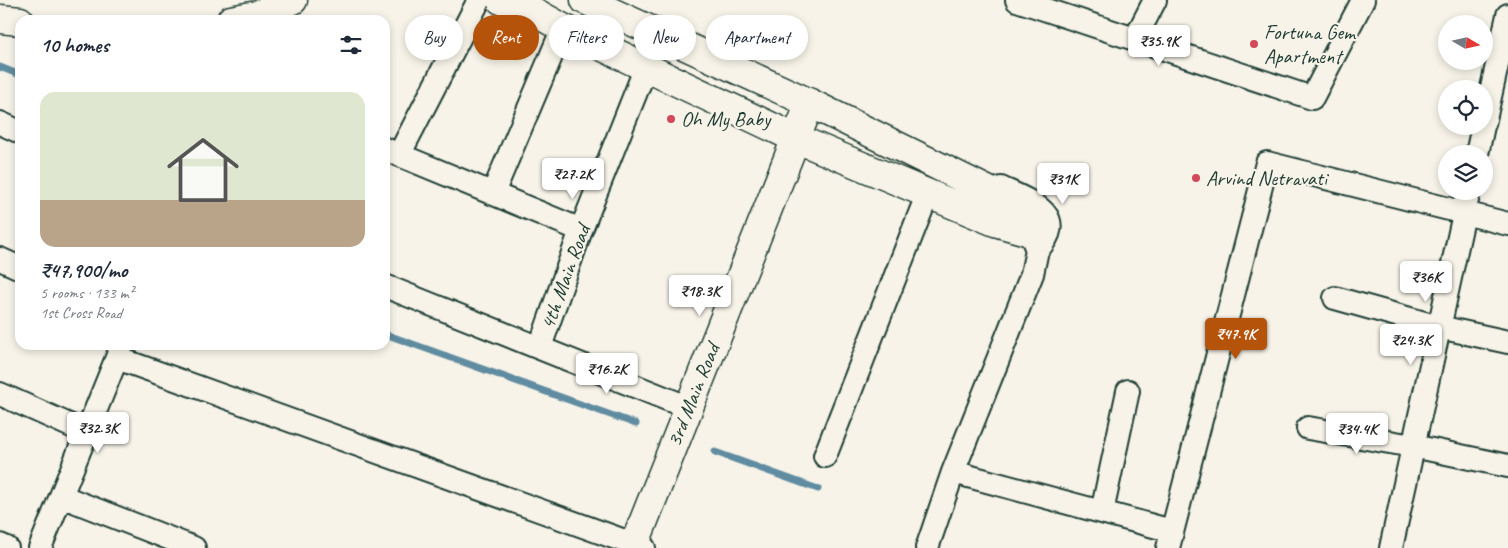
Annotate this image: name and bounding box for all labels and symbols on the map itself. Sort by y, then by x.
north arrow [1438,15,1492,70]
place label: Fortuna Gem Apartment [1264,19,1357,69]
pin: ₹35.9K [1118,24,1200,67]
marker: Fortuna Gem Apartment [1248,38,1260,50]
place label: Oh My Baby [681,106,772,132]
marker: Oh My Baby [665,113,677,125]
pin: ₹27.2K [532,158,614,200]
pin: ₹31K [1033,162,1093,205]
place label: Arvind Netravati [1206,165,1330,191]
marker: Arvind Netravati [1190,172,1202,184]
street label: 4th Main Road [534,218,597,333]
pin: ₹36K [1396,260,1456,303]
pin: ₹18.3K [659,274,741,317]
pin: ₹47.9K [1195,318,1277,360]
pin: ₹24.3K [1370,324,1452,366]
street label: 3rd Main Road [661,336,727,450]
pin: ₹16.2K [566,352,648,395]
pin: ₹32.3K [57,412,139,454]
pin: ₹34.4K [1316,412,1398,455]

